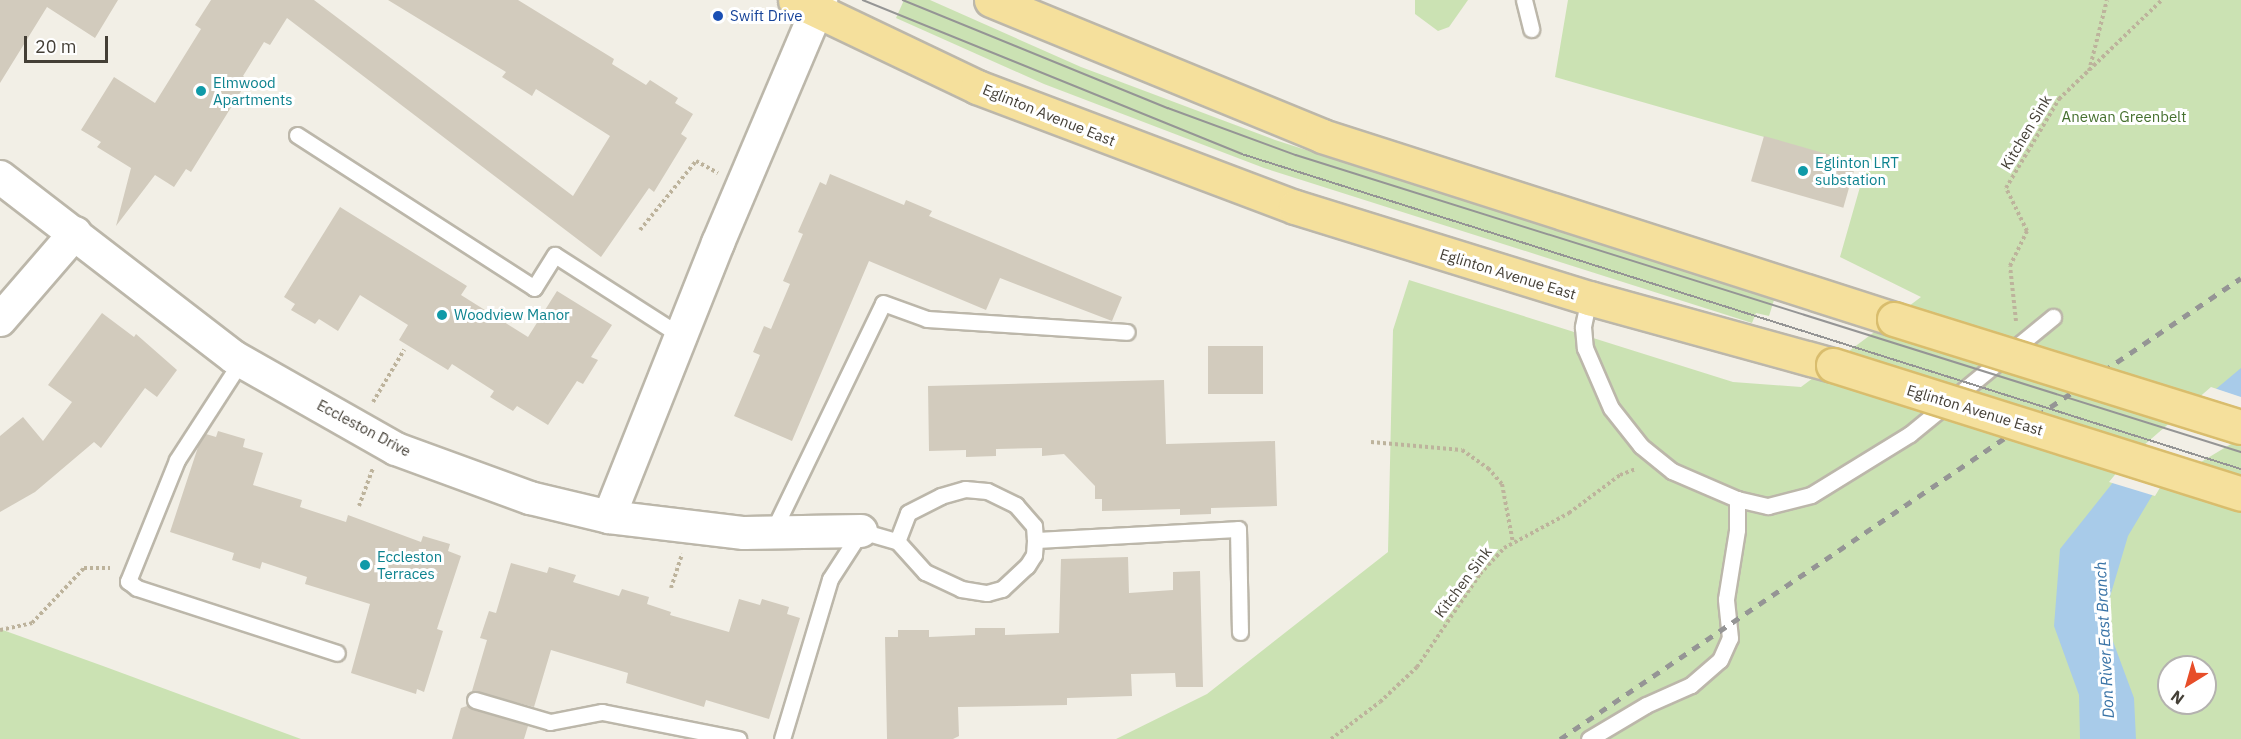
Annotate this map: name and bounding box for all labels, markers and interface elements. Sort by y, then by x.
place label: Swift Drive [730,7,802,25]
marker: Swift Drive [711,9,725,23]
scale bar [27,24,111,62]
text: 20 m [35,35,77,58]
place label: Elmwood Apartments [213,73,293,108]
street label: Eglinton Avenue East [980,80,1118,150]
marker: Elmwood Apartments [194,84,208,98]
street label: Kitchen Sink [1997,91,2055,173]
park label: Anewan Greenbelt [2062,108,2186,126]
place label: Eglinton LRT substation [1815,153,1899,188]
marker: Eglinton LRT substation [1796,164,1810,178]
street label: Eglinton Avenue East [1438,245,1578,303]
place label: Woodview Manor [454,306,570,324]
marker: Woodview Manor [435,308,449,322]
street label: Eglinton Avenue East [1905,381,2045,439]
street label: Eccleston Drive [314,396,414,460]
street label: Kitchen Sink [1431,543,1495,621]
place label: Eccleston Terraces [377,547,442,582]
marker: Eccleston Terraces [358,558,372,572]
water label: Don River East Branch [2090,561,2118,719]
north arrow [2157,655,2217,715]
text: N [2167,686,2188,709]

